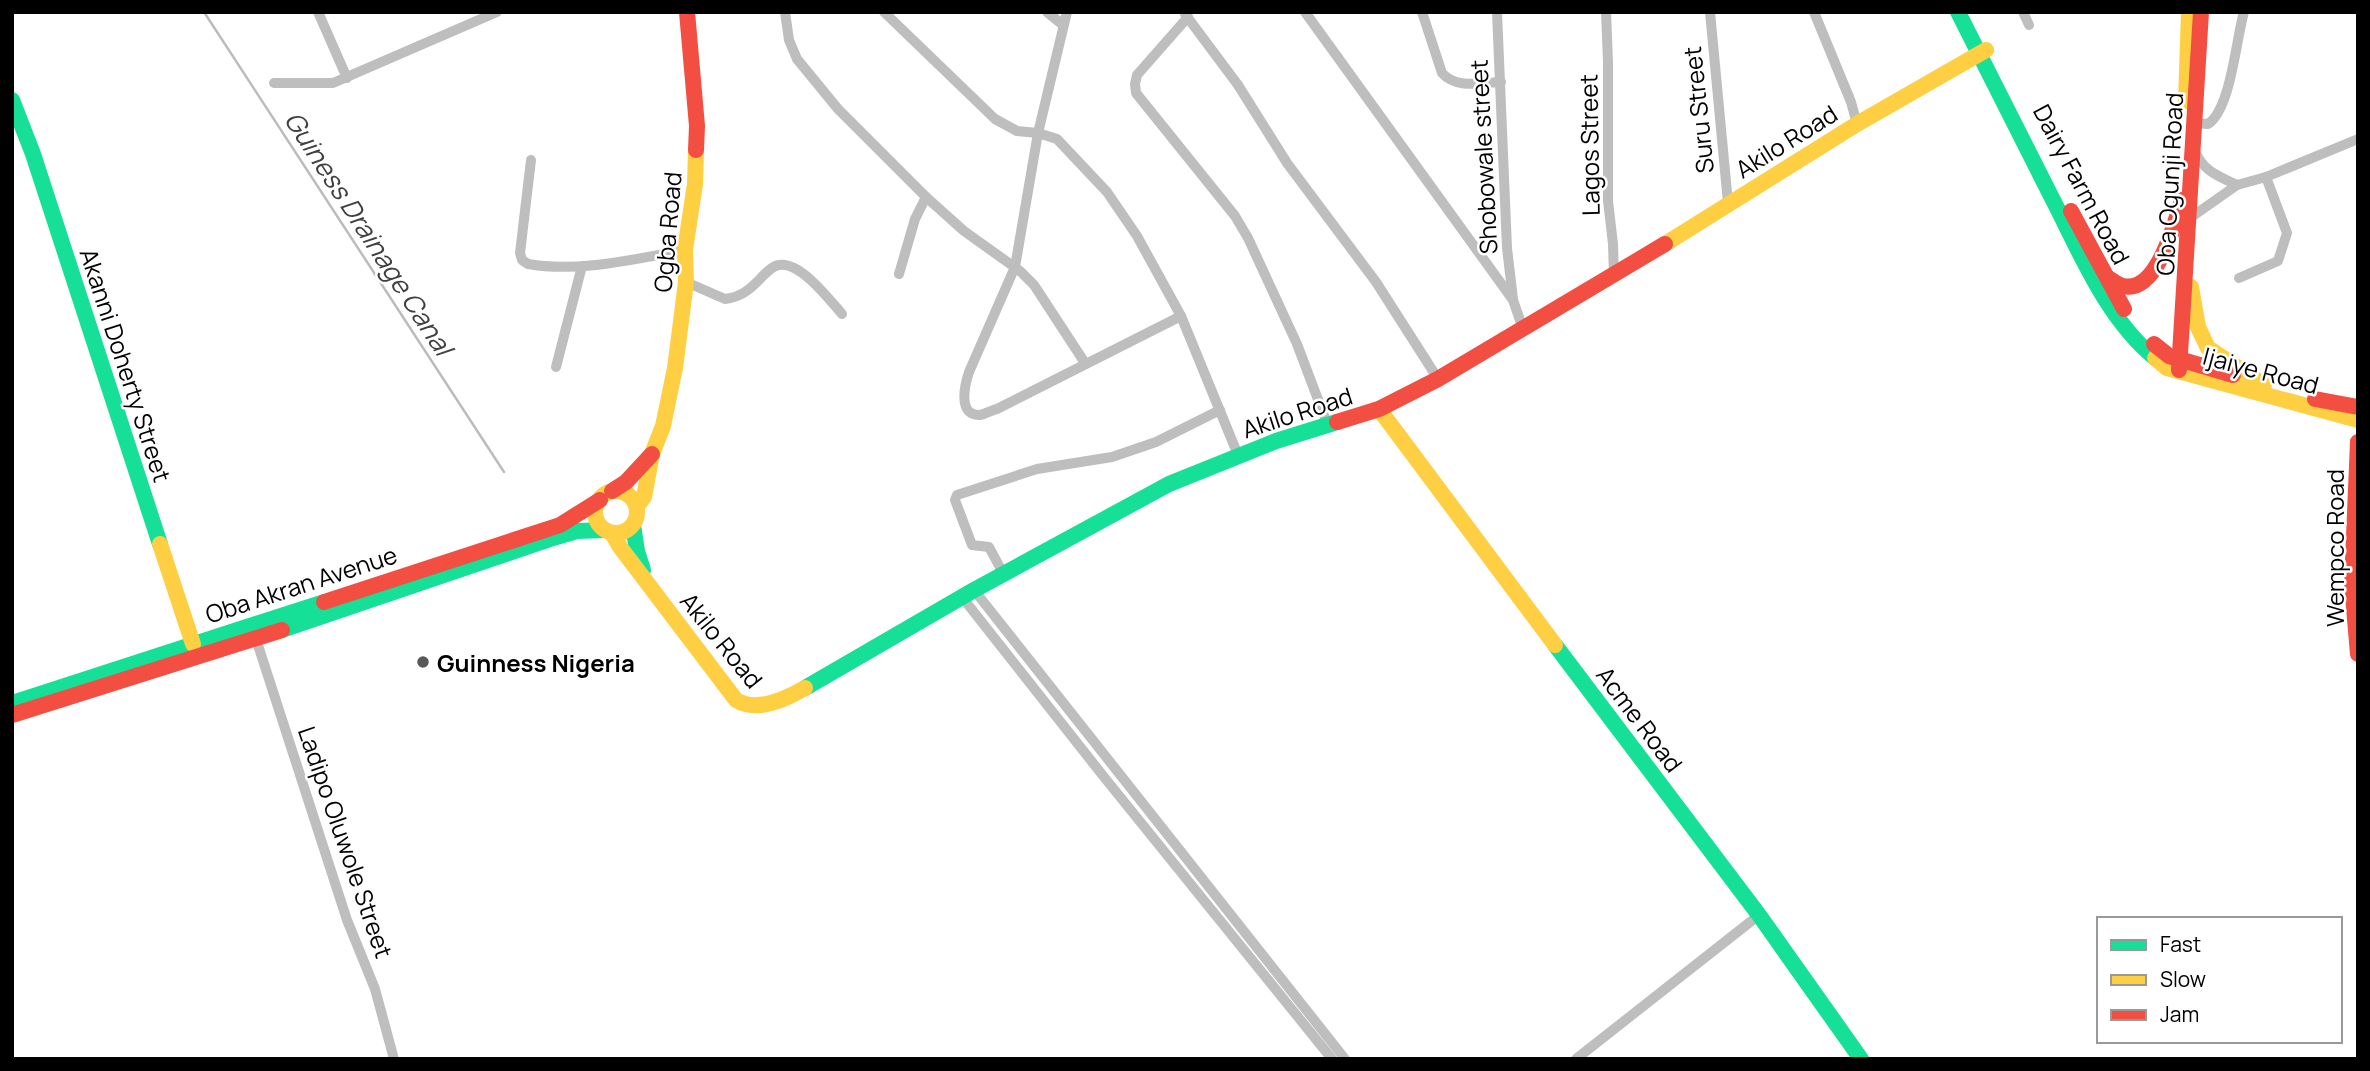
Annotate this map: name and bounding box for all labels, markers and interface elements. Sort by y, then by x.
street label: Suru Street [1675,45,1721,175]
street label: Shobowale street [1461,59,1505,255]
street label: Lagos Street [1571,74,1607,216]
street label: Oba Ogunji Road [2148,92,2190,276]
street label: Akilo Road [1729,97,1843,185]
street label: Dairy Farm Road [2026,98,2138,270]
water label: Guiness Drainage Canal [276,104,463,365]
street label: Ogba Road [645,170,689,294]
street label: Akanni Doherty Street [73,244,179,486]
street label: Ijaiye Road [2200,339,2322,401]
street label: Akilo Road [1238,379,1356,445]
street label: Wempco Road [2318,469,2351,627]
street label: Oba Akran Avenue [201,537,401,631]
street label: Akilo Road [673,585,771,695]
place label: Guinness Nigeria [437,646,635,679]
marker: Guinness Nigeria [415,654,431,670]
street label: Acme Road [1589,659,1691,779]
street label: Ladipo Oluwole Street [291,722,401,962]
legend [2097,917,2342,1043]
text: Fast [2160,930,2201,958]
text: Slow [2160,965,2206,993]
text: Jam [2160,1000,2199,1028]

